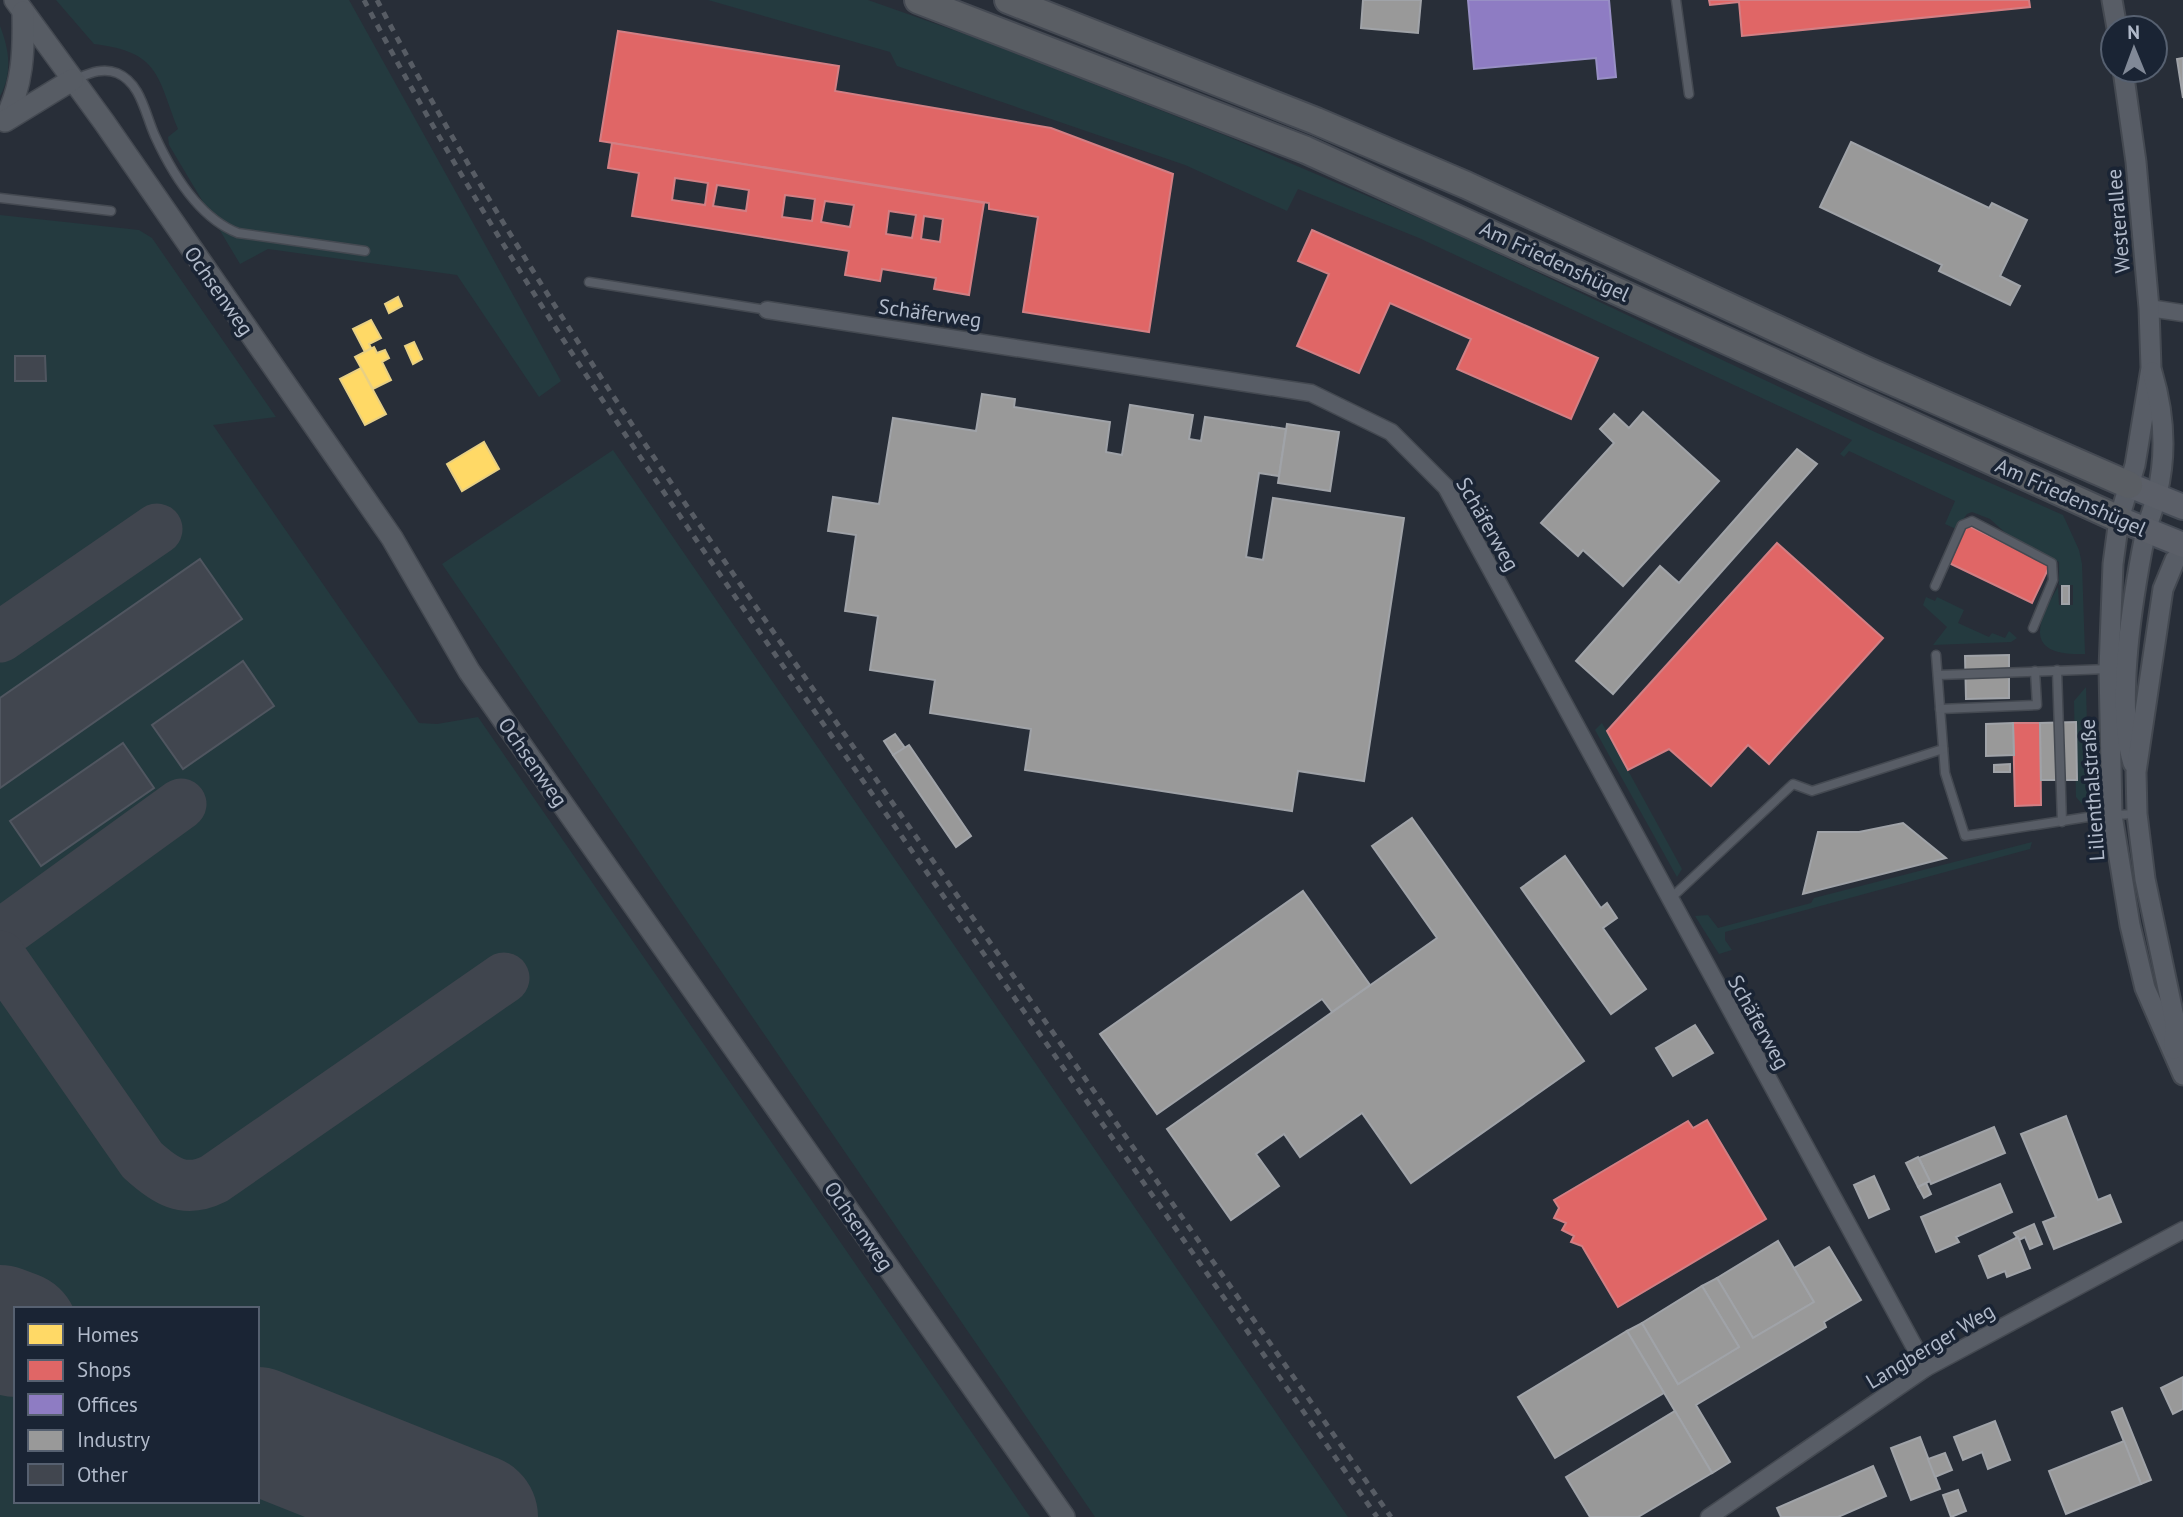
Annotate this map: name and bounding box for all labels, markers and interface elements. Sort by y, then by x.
north arrow [2099,14,2169,84]
text: N [2127,20,2140,44]
street label: Westerallee [2100,168,2136,274]
street label: Am Friedenshügel [1476,214,1634,308]
street label: Ochsenweg [178,241,260,341]
street label: Schäferweg [877,292,983,334]
street label: Am Friedenshügel [1991,452,2151,542]
street label: Schäferweg [1450,472,1526,576]
street label: Ochsenweg [492,712,574,812]
street label: Lilienthalstraße [2074,718,2110,862]
street label: Schäferweg [1722,970,1796,1074]
street label: Ochsenweg [818,1176,900,1276]
street label: Langberger Weg [1861,1297,1999,1395]
legend [14,1307,259,1503]
text: Homes [77,1321,139,1348]
text: Shops [77,1356,131,1383]
text: Offices [77,1391,138,1418]
text: Industry [77,1426,150,1453]
text: Other [77,1461,128,1488]

